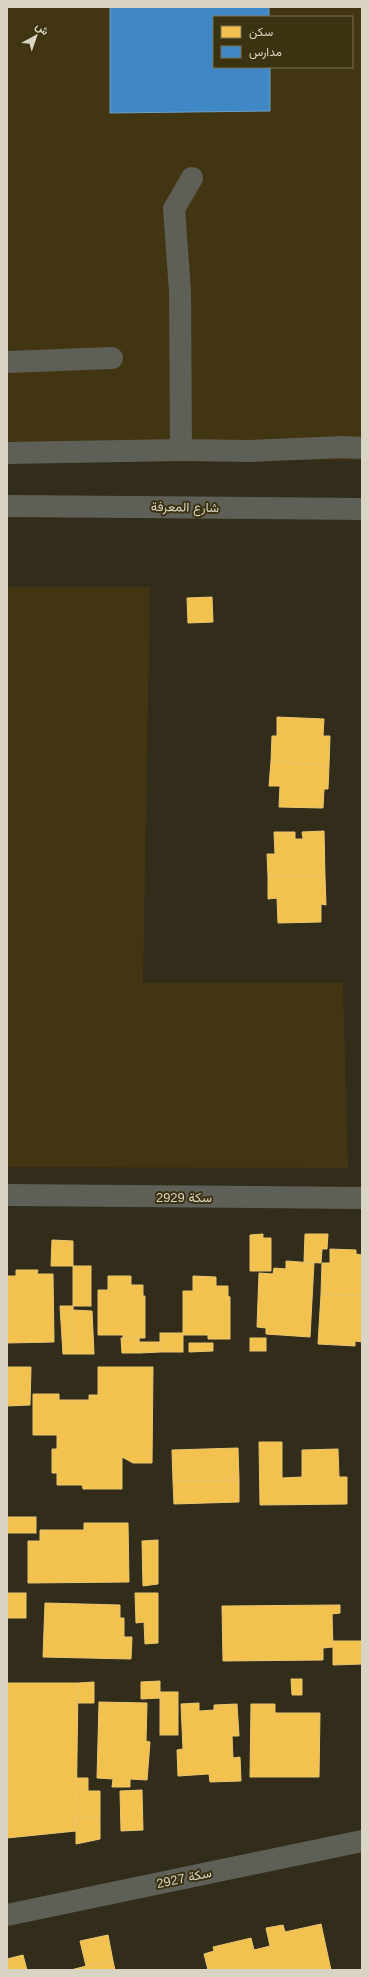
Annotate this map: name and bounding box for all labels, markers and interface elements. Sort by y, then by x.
north arrow [16,16,56,56]
legend [213,16,353,68]
text: ش [33,19,51,38]
text: سكن [249,25,273,40]
text: مدارس [249,45,282,60]
street label: شارع المعرفة [151,499,219,517]
street label: سكة 2929 [156,1190,212,1205]
street label: سكة 2927 [155,1865,213,1891]

